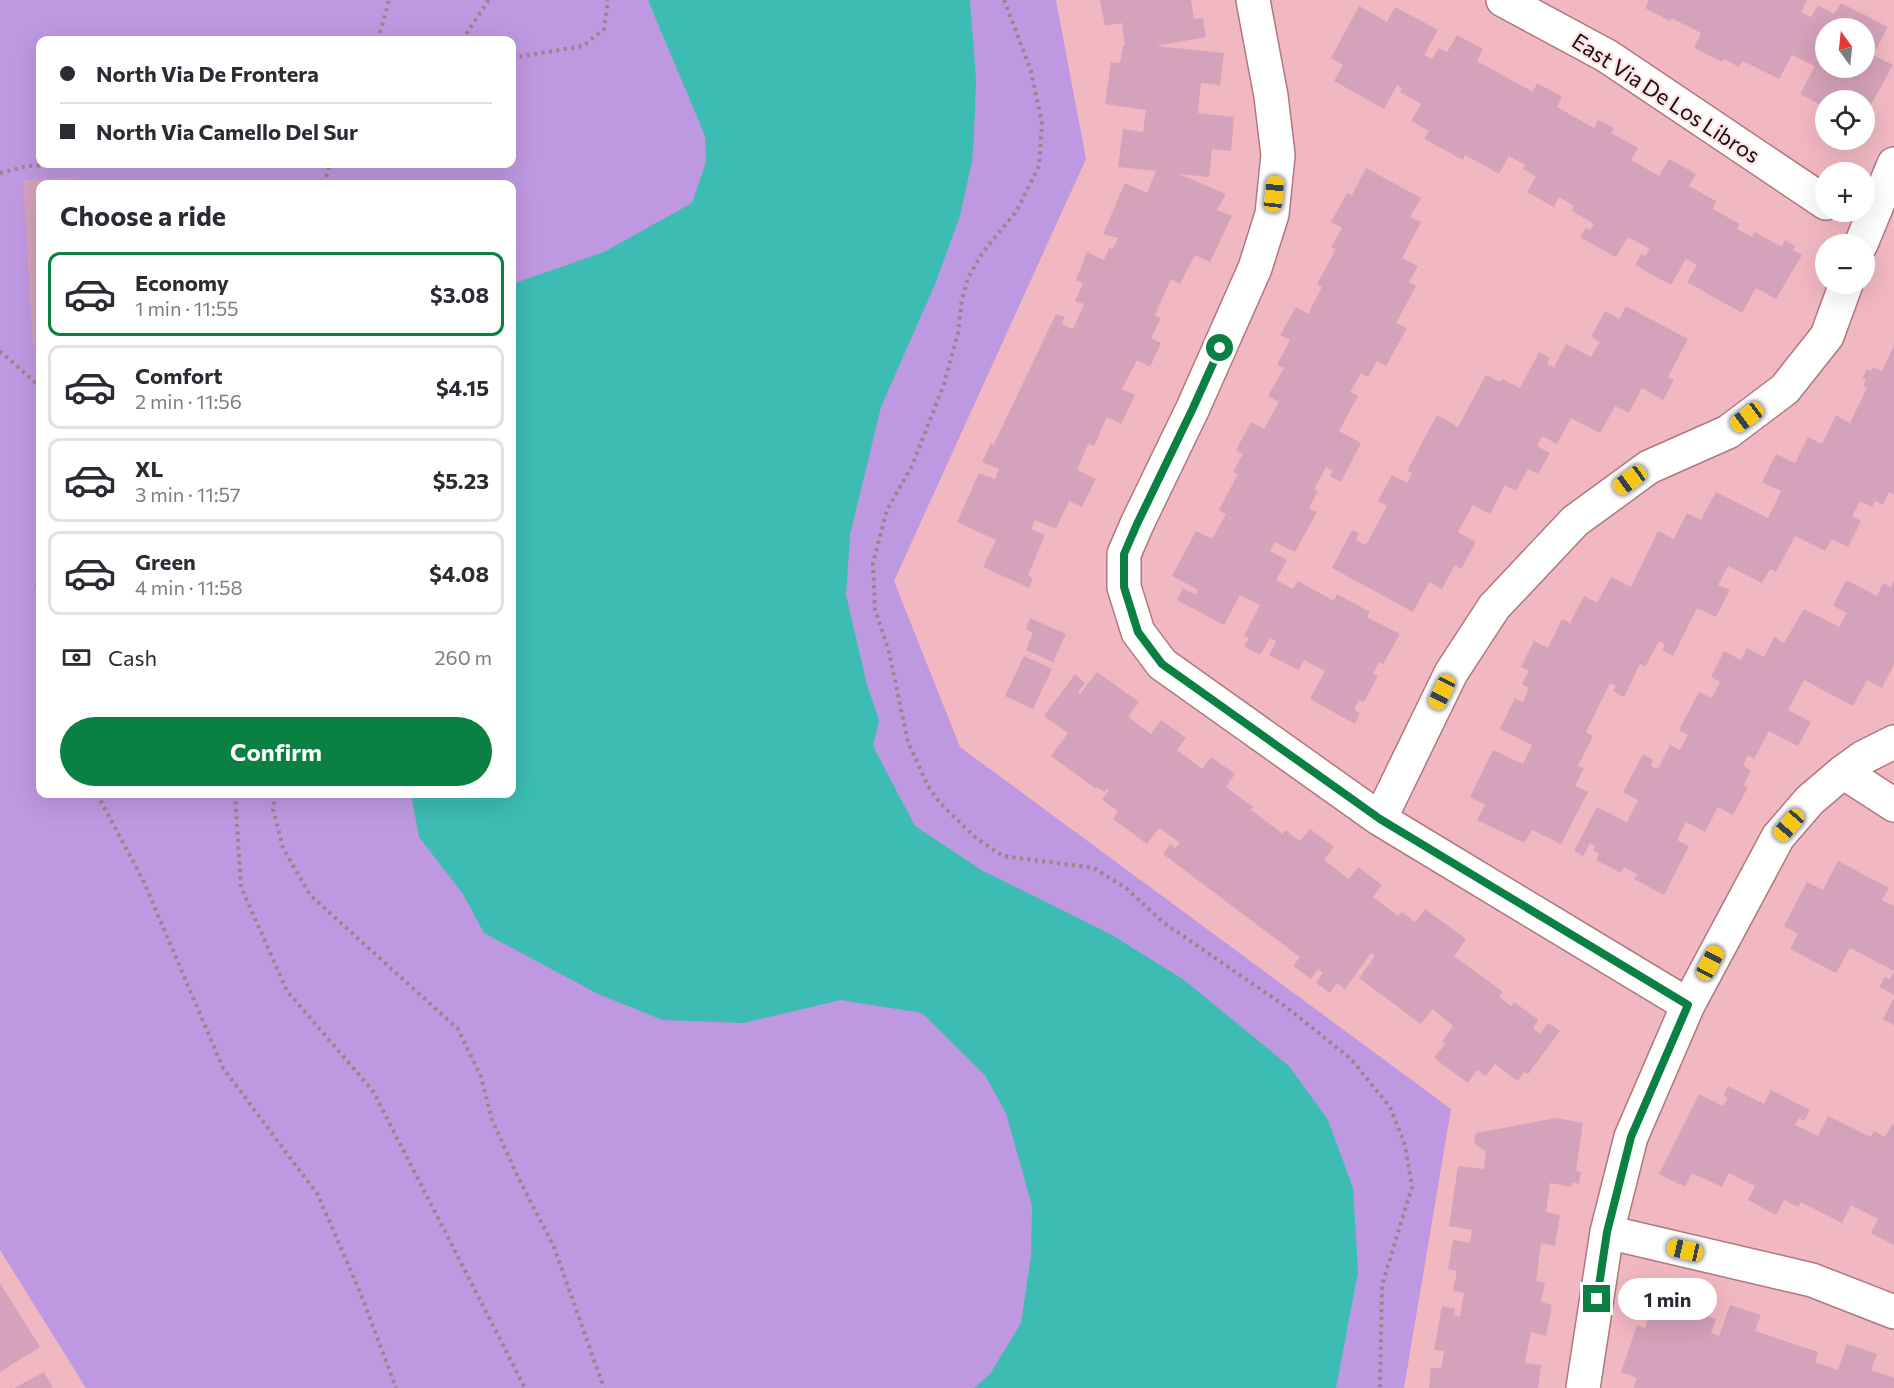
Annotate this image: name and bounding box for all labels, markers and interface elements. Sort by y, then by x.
north arrow [1815,18,1875,78]
map controls [1815,18,1875,294]
street label: East Via De Los Libros [1567,27,1765,168]
text: North Via De Frontera [96,60,319,87]
button: locate [1815,90,1875,150]
text: North Via Camello Del Sur [96,118,358,145]
button: + [1815,162,1875,222]
car [1263,175,1285,213]
text: Choose a ride [60,199,226,232]
button: − [1815,234,1875,294]
icon: car [63,267,117,321]
text: Economy [135,269,229,296]
text: $3.08 [430,281,489,308]
text: 1 min · 11:55 [135,296,239,320]
route start [1206,334,1233,361]
icon: car [63,360,117,414]
text: Comfort [135,362,223,389]
text: $4.15 [436,374,489,401]
text: 2 min · 11:56 [135,389,242,413]
car [1727,399,1767,435]
icon: car [63,453,117,507]
text: XL [135,455,163,482]
car [1610,462,1650,498]
text: $5.23 [433,467,489,494]
text: 3 min · 11:57 [135,482,241,506]
icon: car [63,546,117,600]
text: Green [135,548,196,575]
text: $4.08 [429,560,489,587]
text: 4 min · 11:58 [135,575,243,599]
icon: cash [60,641,93,674]
text: Cash [108,644,157,671]
text: 260 m [434,645,492,669]
car [1426,672,1458,712]
button: Confirm [60,717,492,786]
car [1770,806,1808,844]
car [1694,943,1726,983]
car [1665,1237,1705,1263]
callout: 1 min [1618,1278,1717,1320]
route end [1583,1285,1610,1312]
text: 1 min [1644,1287,1691,1311]

